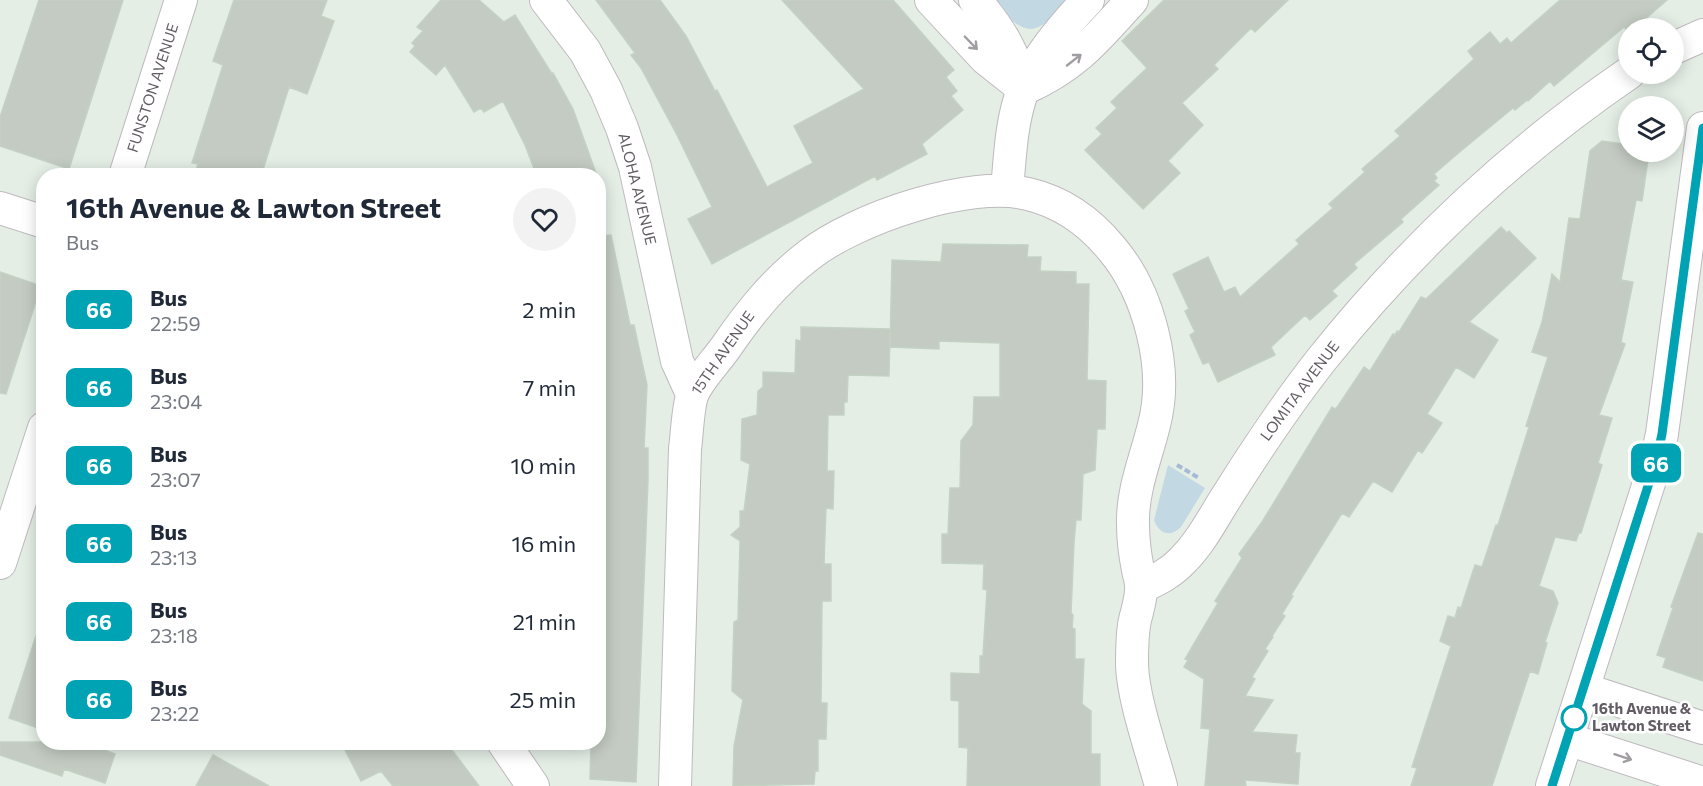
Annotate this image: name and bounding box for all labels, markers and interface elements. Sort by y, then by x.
map controls [1618,18,1684,162]
button: locate [1618,18,1684,84]
street label: FUNSTON AVENUE [123,21,181,155]
one-way arrow [963,36,978,51]
one-way arrow [1066,54,1082,67]
button: layers [1618,96,1684,162]
street label: ALOHA AVENUE [615,131,661,247]
button: heart [513,188,576,251]
text: 16th Avenue & Lawton Street [66,190,441,224]
text: Bus [66,230,99,254]
text: Bus [150,284,187,311]
text: 2 min [522,296,576,323]
text: 66 [86,297,112,322]
street label: 15TH AVENUE [687,307,758,398]
text: 22:59 [150,311,201,335]
street label: LOMITA AVENUE [1256,337,1343,444]
text: Bus [150,362,187,389]
text: 7 min [523,374,576,401]
text: 66 [86,375,112,400]
text: 23:04 [150,389,202,413]
text: Bus [150,440,187,467]
line badge: 66 [1629,444,1683,482]
text: 66 [1643,451,1669,476]
text: 10 min [511,452,576,479]
text: 66 [86,453,112,478]
text: 23:07 [150,467,201,491]
text: Bus [150,518,187,545]
text: 16 min [512,530,576,557]
text: 66 [86,531,112,556]
text: 23:13 [150,545,197,569]
text: Bus [150,596,187,623]
text: 21 min [513,608,576,635]
text: 66 [86,609,112,634]
text: 23:18 [150,623,198,647]
text: Bus [150,674,187,701]
text: 25 min [509,686,576,713]
text: 66 [86,687,112,712]
place label: 16th Avenue & Lawton Street [1592,699,1692,734]
text: 23:22 [150,701,199,725]
marker: 16th Avenue & Lawton Street [1561,705,1587,731]
one-way arrow [1613,752,1632,763]

